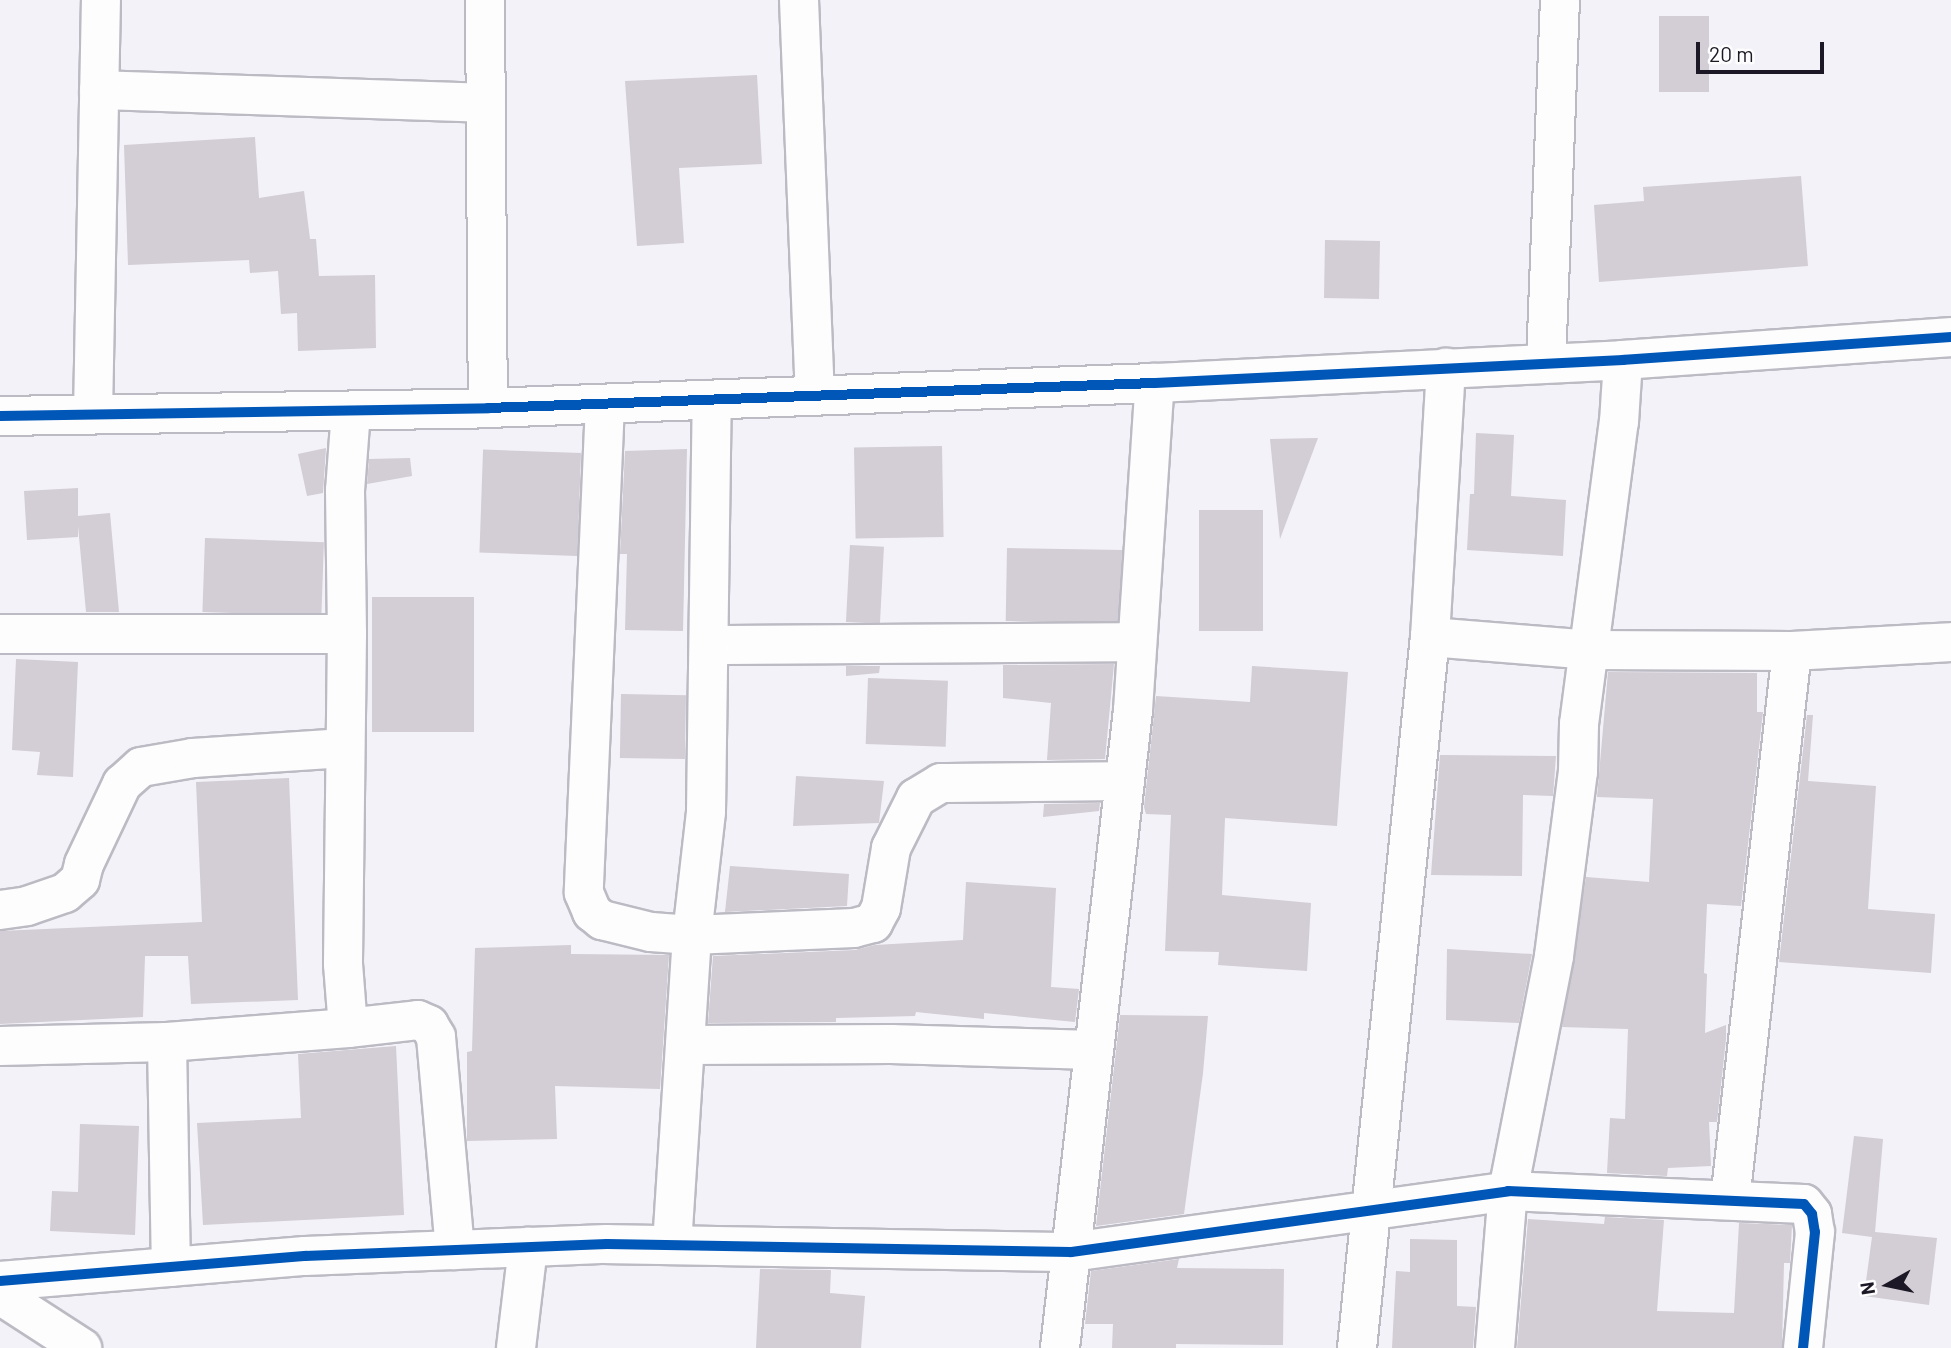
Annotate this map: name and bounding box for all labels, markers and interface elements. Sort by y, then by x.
scale bar [1699,28,1827,72]
text: 20 m [1709,41,1754,66]
north arrow [1853,1250,1923,1320]
text: N [1854,1280,1879,1296]

